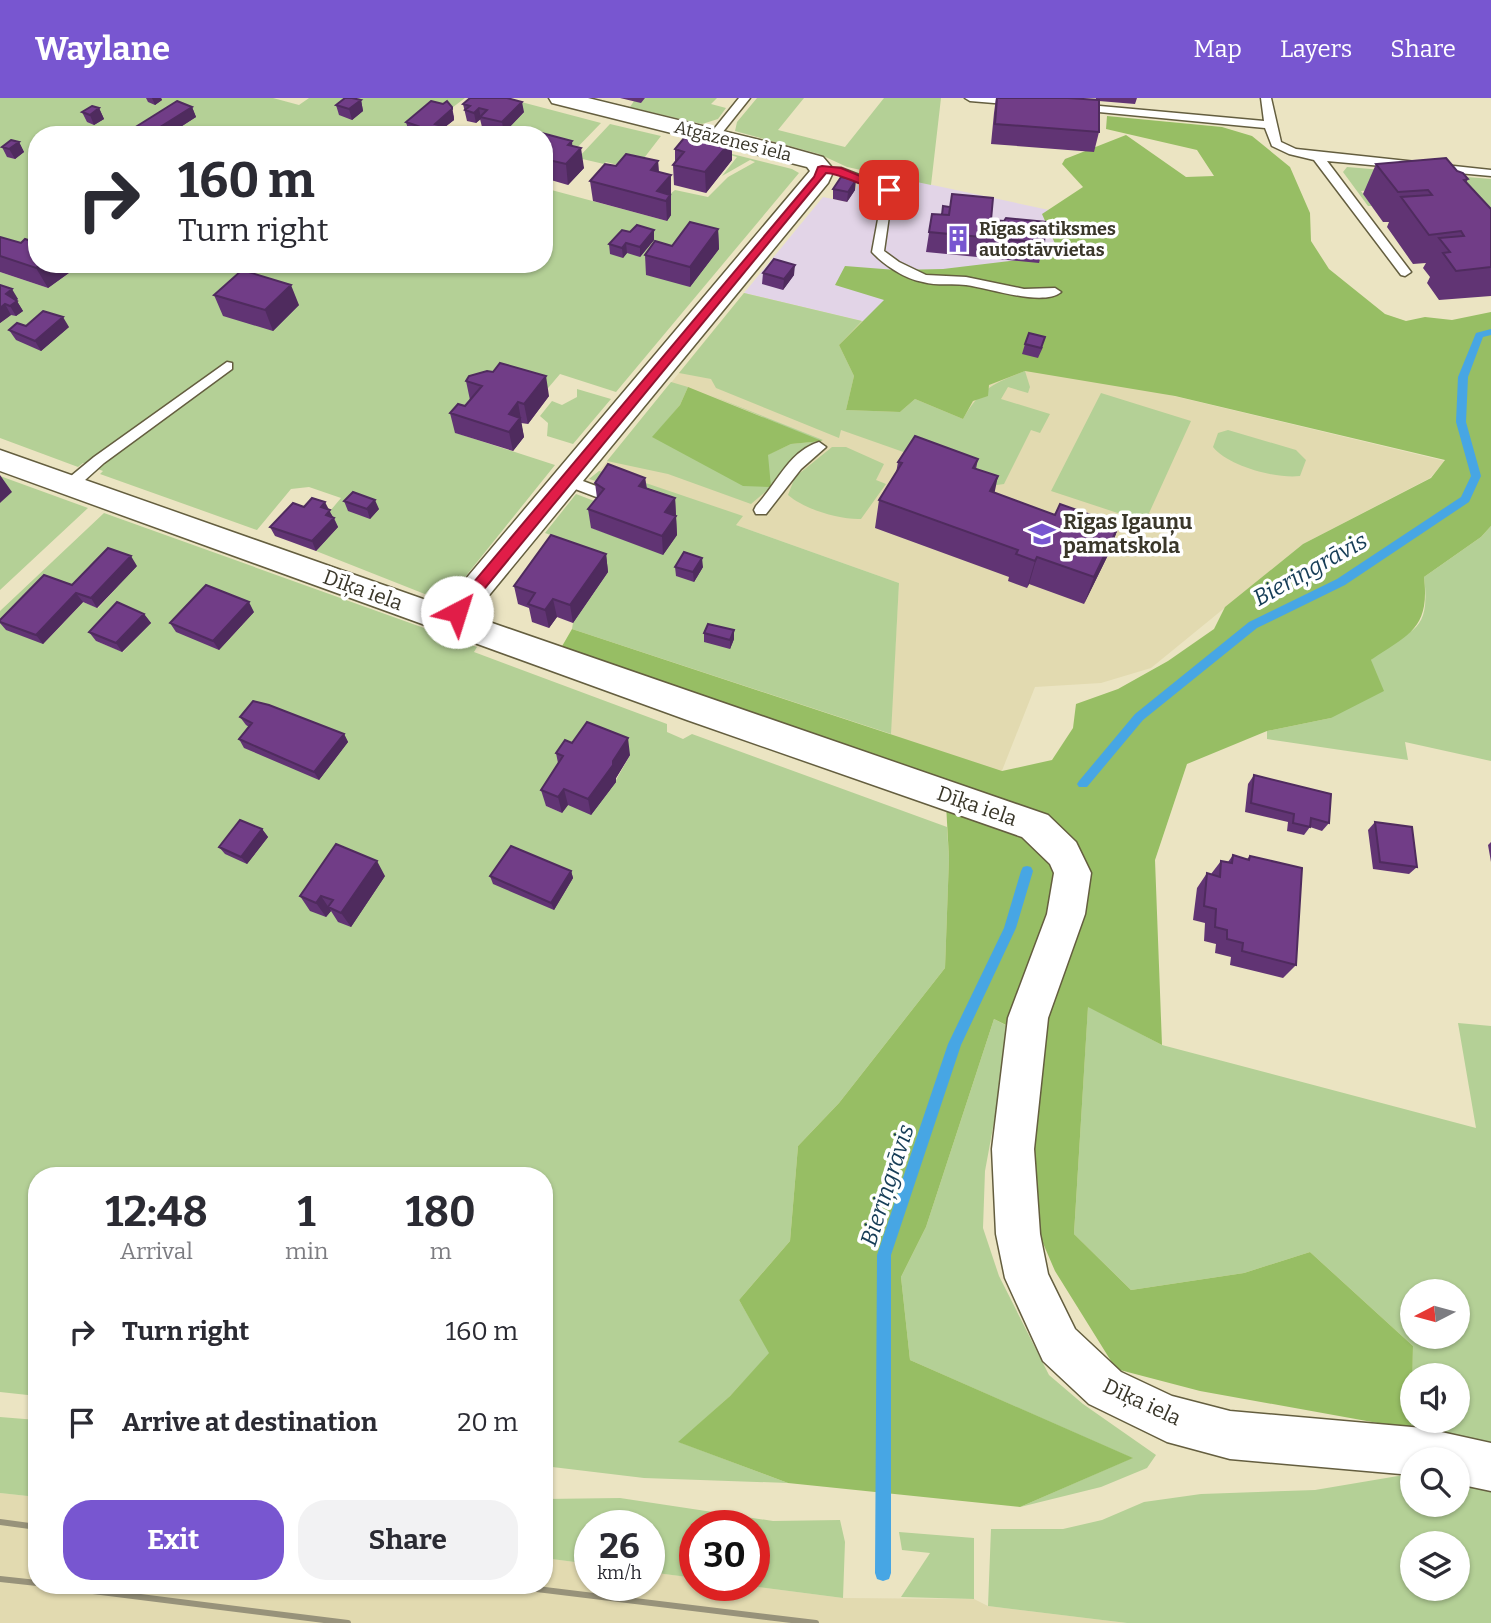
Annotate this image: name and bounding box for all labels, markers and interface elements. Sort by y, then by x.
text: Waylane [35,29,170,69]
text: Map [1194,35,1242,63]
text: Layers [1280,35,1352,63]
text: Share [1390,35,1456,63]
street label: Atgāzenes iela [672,116,794,166]
text: 160 m [178,151,315,210]
icon: right [63,154,154,245]
pin [859,160,919,220]
icon: arrive [870,171,908,209]
text: Turn right [178,211,329,249]
place label: Rīgas satiksmes autostāvvietas [979,218,1116,261]
building icon: Rīgas satiksmes autostāvvietas [943,224,973,254]
place label: Rīgas Igauņu pamatskola [1063,509,1192,559]
school or university icon: Rīgas Igauņu pamatskola [1027,519,1057,549]
water label: Bieriņgrāvis [1248,526,1373,613]
street label: Dīķa iela [320,564,407,617]
position arrow [420,575,494,649]
street label: Dīķa iela [934,780,1021,832]
water label: Bieriņgrāvis [854,1121,921,1250]
text: 12:48 [105,1187,208,1237]
text: 1 [298,1187,316,1237]
text: 180 [406,1187,476,1237]
text: Arrival [120,1237,193,1265]
text: min [285,1237,328,1265]
text: m [430,1237,452,1265]
north arrow [1400,1279,1470,1349]
map controls [1400,1279,1470,1601]
icon: right [63,1313,101,1351]
text: Turn right [122,1316,249,1347]
text: 160 m [446,1316,518,1347]
button: sound [1400,1363,1470,1433]
street label: Dīķa iela [1099,1373,1186,1432]
icon: arrive [63,1404,101,1442]
text: Arrive at destination [122,1407,377,1438]
text: 20 m [457,1407,518,1438]
button: search [1400,1447,1470,1517]
button: Exit [63,1500,284,1580]
button: Share [298,1500,518,1580]
speed limit sign: 30 [679,1510,770,1601]
text: 26 [599,1525,640,1567]
button: layers [1400,1531,1470,1601]
text: km/h [597,1562,642,1584]

